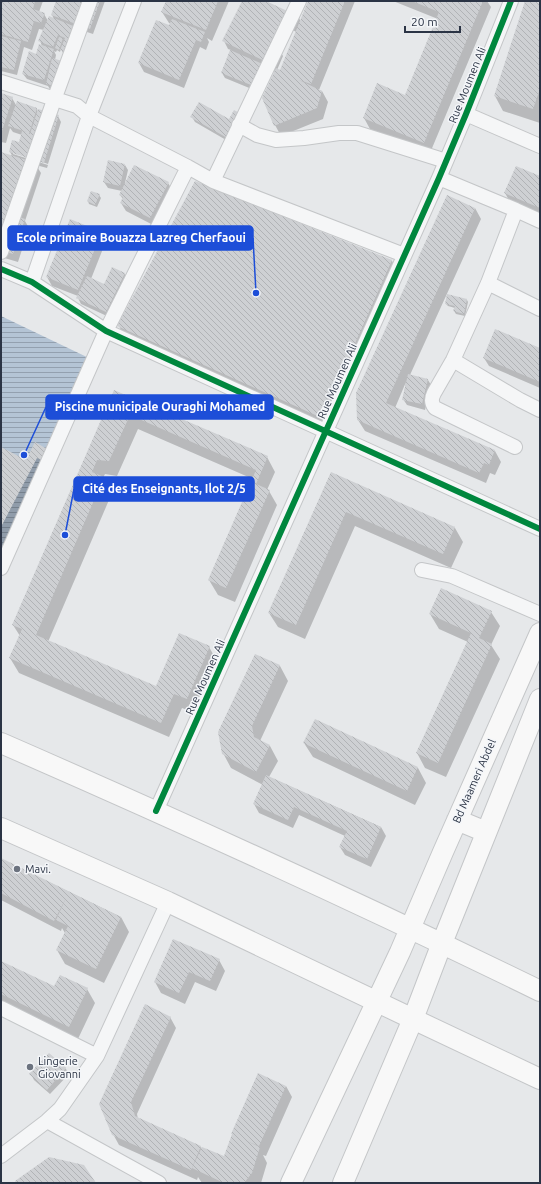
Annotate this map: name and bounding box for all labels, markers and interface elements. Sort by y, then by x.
scale bar [405,8,460,34]
text: 20 m [411,15,438,28]
street label: Rue Moumen Ali [446,45,488,125]
callout: Ecole primaire Bouazza Lazreg Cherfaoui [8,226,253,250]
text: Ecole primaire Bouazza Lazreg Cherfaoui [16,231,246,244]
street label: Rue Moumen Ali [315,342,359,420]
callout: Piscine municipale Ouraghi Mohamed [46,395,273,419]
text: Piscine municipale Ouraghi Mohamed [55,400,265,413]
callout: Cité des Enseignants, Ilot 2/5 [74,477,254,501]
text: Cité des Enseignants, Ilot 2/5 [82,482,246,495]
street label: Rue Moumen Ali [183,638,227,716]
street label: Bd Maameri Abdel [450,737,498,825]
place label: Mavi. [25,863,51,875]
marker: Mavi. [12,864,22,874]
place label: Lingerie Giovanni [38,1055,81,1080]
marker: Lingerie Giovanni [25,1062,35,1072]

